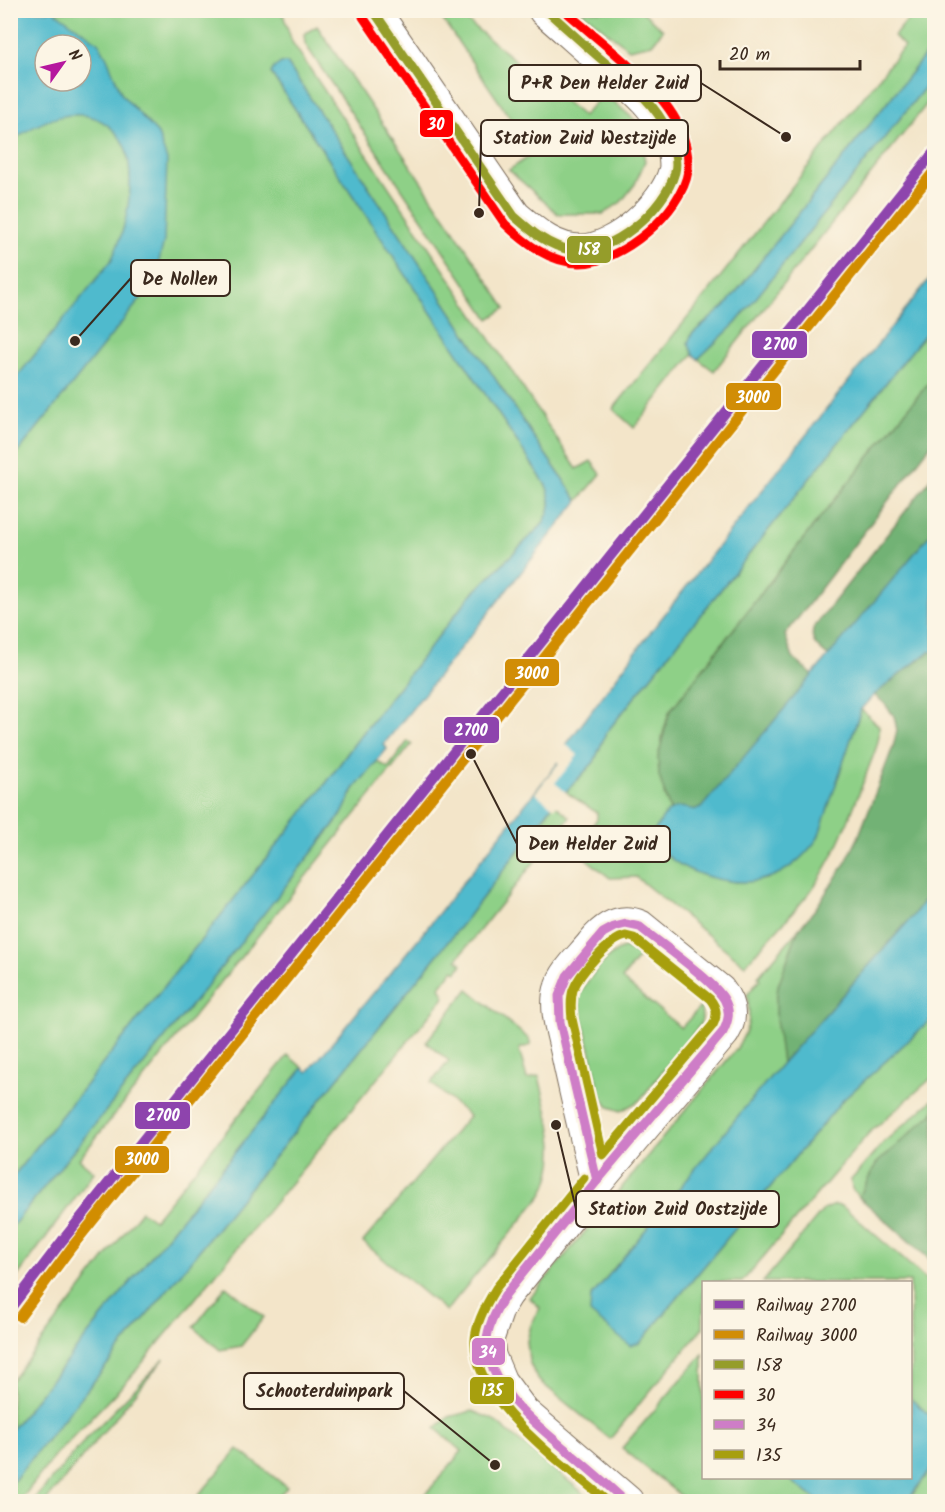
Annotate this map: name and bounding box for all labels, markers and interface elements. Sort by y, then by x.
north arrow [33,33,93,93]
scale bar [720,33,860,71]
text: 20 m [729,41,770,70]
text: N [61,44,87,67]
callout: P+R Den Helder Zuid [509,65,701,101]
text: P+R Den Helder Zuid [521,70,689,99]
line badge: 30 [419,109,454,138]
text: 30 [427,113,445,138]
callout: Station Zuid Westzijde [481,120,688,156]
text: Station Zuid Westzijde [494,125,677,154]
line badge: 158 [566,235,612,264]
text: 158 [578,238,601,263]
callout: De Nollen [131,260,230,296]
text: De Nollen [142,266,218,295]
line badge: 2700 [751,330,808,359]
text: 2700 [763,333,797,358]
line badge: 3000 [725,382,782,411]
text: 3000 [735,386,770,411]
line badge: 3000 [504,658,560,687]
text: 3000 [514,662,549,687]
line badge: 2700 [443,716,500,744]
text: 2700 [454,719,488,744]
callout: Den Helder Zuid [517,826,670,862]
text: Den Helder Zuid [528,831,658,860]
line badge: 2700 [134,1101,191,1130]
text: 2700 [146,1104,180,1129]
line badge: 3000 [114,1145,170,1174]
text: 3000 [124,1148,159,1173]
callout: Station Zuid Oostzijde [576,1191,779,1227]
text: Station Zuid Oostzijde [588,1196,768,1225]
legend [702,1281,912,1479]
text: Railway 2700 [756,1292,857,1321]
text: Railway 3000 [756,1322,857,1351]
line badge: 34 [471,1337,506,1366]
text: 34 [478,1341,497,1366]
text: 158 [756,1352,782,1381]
callout: Schooterduinpark [244,1373,404,1409]
line badge: 135 [469,1376,515,1405]
text: Schooterduinpark [256,1378,393,1407]
text: 135 [481,1379,505,1404]
text: 30 [756,1382,775,1411]
text: 34 [756,1412,776,1441]
text: 135 [756,1442,783,1471]

